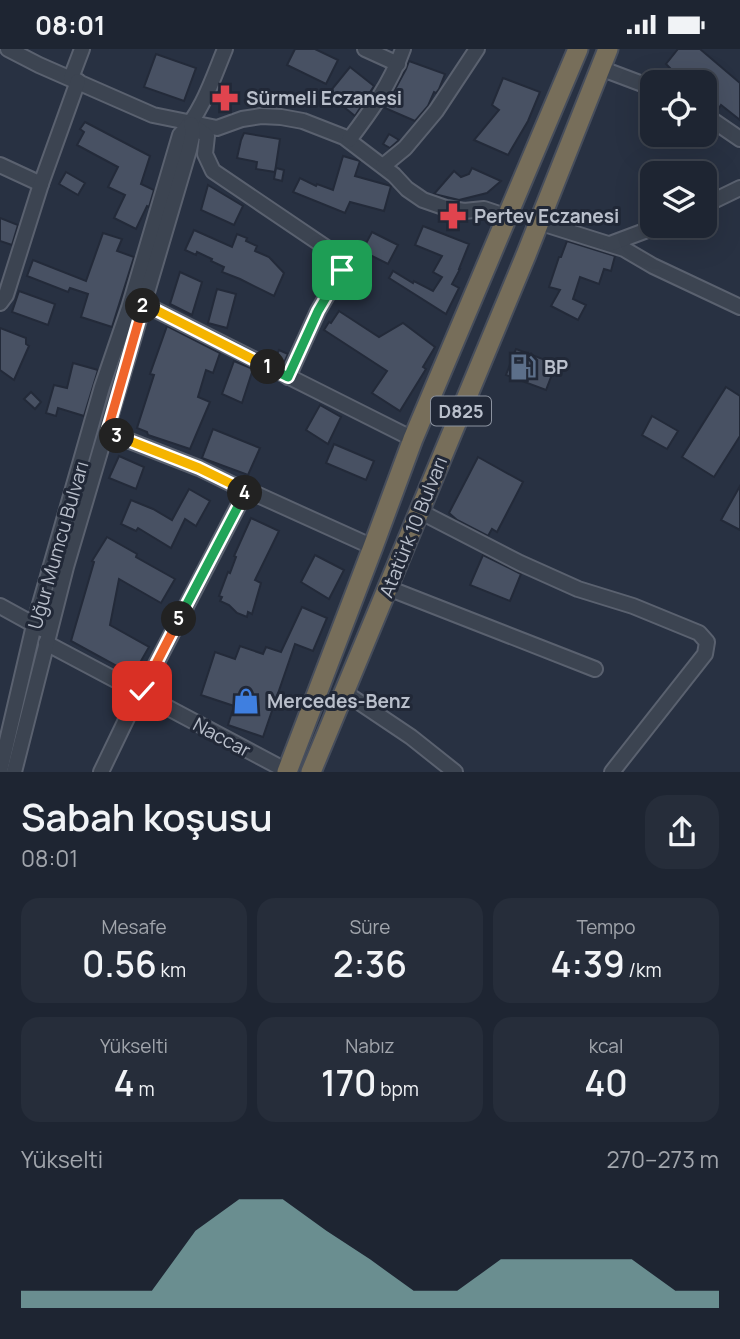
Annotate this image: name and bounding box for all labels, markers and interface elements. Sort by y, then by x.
text: 08:01 [35,7,105,43]
map controls [640,70,717,238]
button: locate [640,70,717,147]
pharmacy icon: Sürmeli Eczanesi [210,83,240,113]
place label: Sürmeli Eczanesi [246,85,402,111]
button: layers [640,161,717,238]
pharmacy icon: Pertev Eczanesi [438,201,468,231]
place label: Pertev Eczanesi [474,203,619,229]
pin [312,240,372,300]
icon: arrive [323,251,361,289]
pin: 2 [125,289,160,323]
text: 2 [137,292,148,318]
pin: 1 [250,349,286,385]
fuel station icon: BP [508,352,538,382]
text: 1 [263,353,272,379]
place label: BP [544,354,568,380]
road number: D825 [431,397,491,425]
pin: 3 [100,419,134,453]
text: 3 [111,422,122,448]
street label: Atatürk 10 Bulvarı [373,453,453,601]
street label: Uğur Mumcu Bulvarı [22,458,94,632]
pin: 4 [228,475,262,511]
text: 4 [239,479,250,505]
pin: 5 [162,601,196,637]
text: 5 [173,605,184,631]
pin [112,661,172,721]
icon: check [123,672,161,710]
shop icon: Mercedes-Benz [231,686,261,716]
place label: Mercedes-Benz [267,688,411,714]
street label: Naccar [189,711,255,763]
text: Sabah koşusu [21,790,273,842]
button: share [645,795,719,869]
text: 08:01 [21,842,78,874]
text: Mesafe [101,914,167,940]
text: Süre [350,914,390,940]
text: Tempo [576,914,636,940]
text: 0.56 [82,940,157,988]
text: 2:36 [333,940,407,988]
text: 4:39 [550,940,625,988]
text: km [157,957,186,983]
text: /km [625,957,662,983]
text: Yükselti [100,1033,168,1059]
text: Nabız [345,1033,395,1059]
text: kcal [589,1033,623,1059]
text: 4 [113,1059,135,1107]
text: 170 [321,1059,377,1107]
text: 40 [584,1059,628,1107]
text: m [135,1076,155,1102]
text: bpm [377,1076,419,1102]
text: Yükselti [21,1143,103,1175]
text: 270–273 m [606,1143,719,1175]

